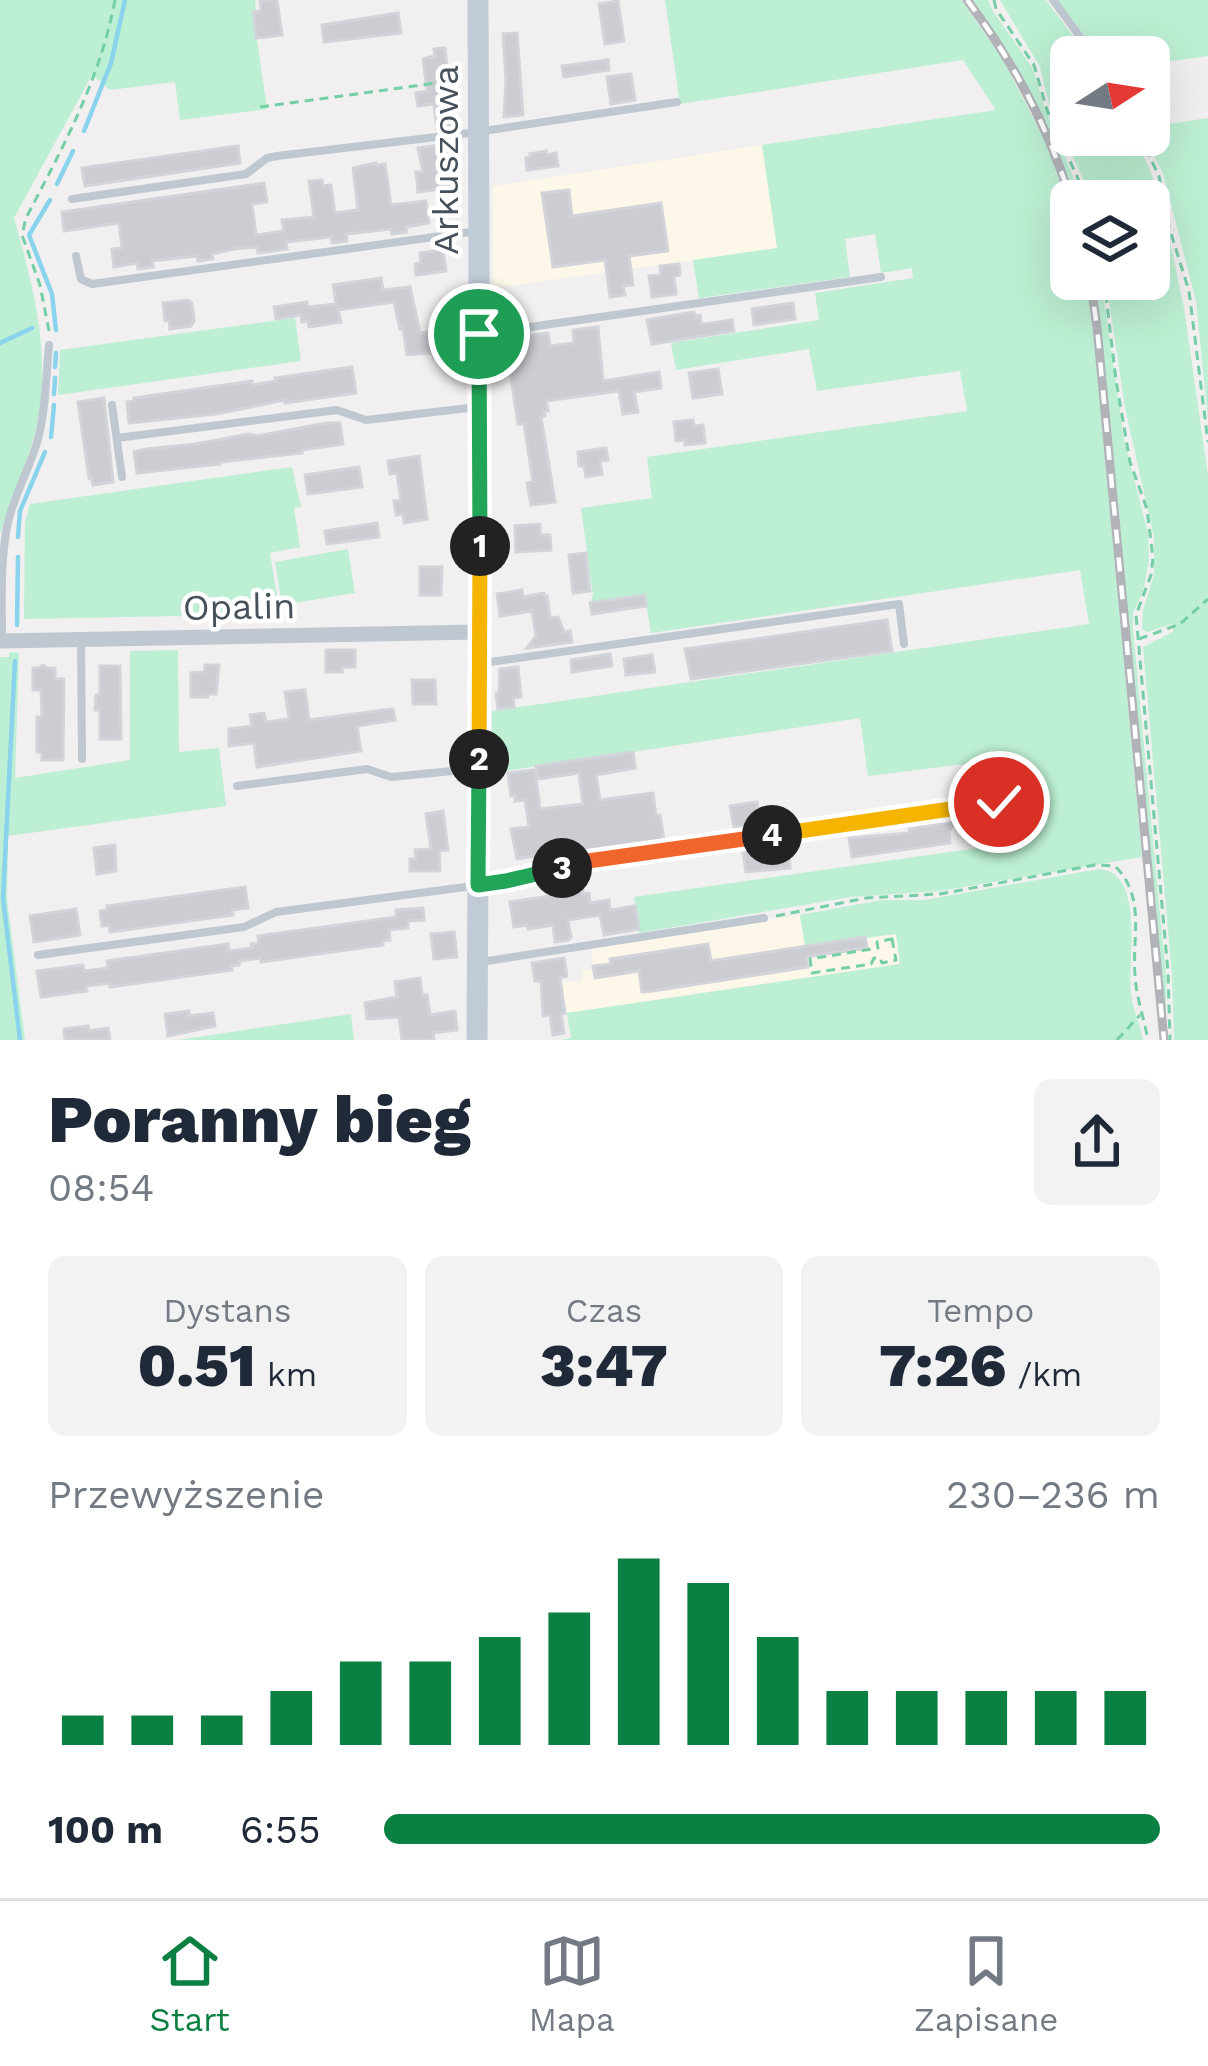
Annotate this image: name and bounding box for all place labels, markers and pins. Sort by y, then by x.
pin [428,283,530,385]
pin: 1 [450,516,510,576]
pin: 2 [449,729,509,789]
pin [948,751,1050,853]
pin: 4 [742,805,802,865]
pin: 3 [532,838,592,898]

